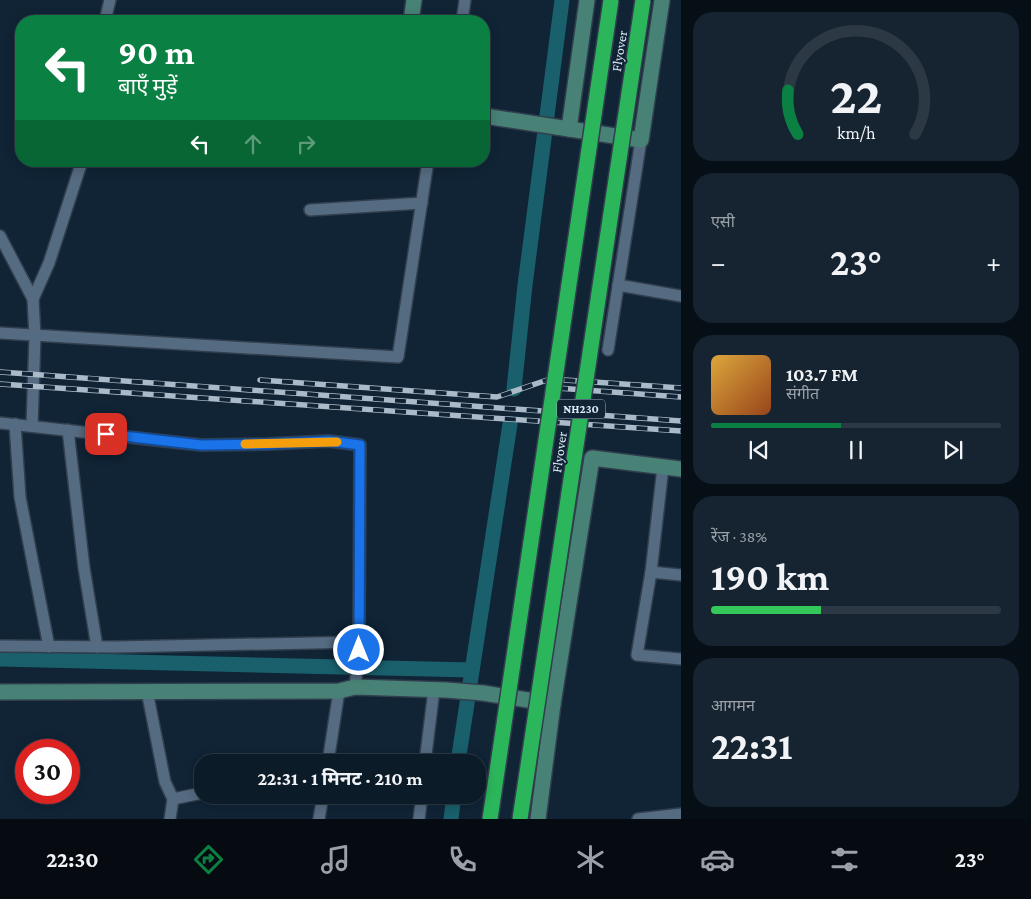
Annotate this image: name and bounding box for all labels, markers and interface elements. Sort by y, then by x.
street label: Flyover [608,29,630,73]
text: 90 m [118,33,195,72]
icon: left [35,35,100,100]
text: 22 [830,66,882,124]
text: बाएँ मुड़ें [118,74,177,99]
text: km/h [837,123,876,143]
icon: left [186,130,214,158]
icon: ahead [239,130,267,158]
icon: right [292,130,320,158]
text: एसी [711,213,735,230]
text: 23° [830,241,882,283]
text: − [711,247,726,278]
text: + [986,247,1001,278]
text: 103.7 FM [786,364,858,385]
text: संगीत [786,385,819,402]
road number: NH230 [557,399,605,418]
pin [85,413,127,455]
icon: arrive [92,420,120,448]
street label: Flyover [548,430,570,474]
icon: previous [745,436,773,464]
icon: pause [842,436,870,464]
icon: next [939,436,967,464]
text: रेंज · 38% [711,528,767,545]
text: 190 km [711,556,829,598]
position arrow [332,623,384,675]
text: आगमन [711,697,755,714]
text: 22:31 [711,725,793,767]
speed limit sign: 30 [15,739,80,804]
text: 22:31 · 1 मिनट · 210 m [257,768,423,789]
icon: directions [191,842,226,877]
icon: music [318,842,353,877]
icon: phone [445,842,480,877]
icon: climate [573,842,608,877]
icon: car [700,842,735,877]
icon: filters [827,842,862,877]
text: 22:30 [46,847,99,872]
text: 23° [955,847,985,872]

